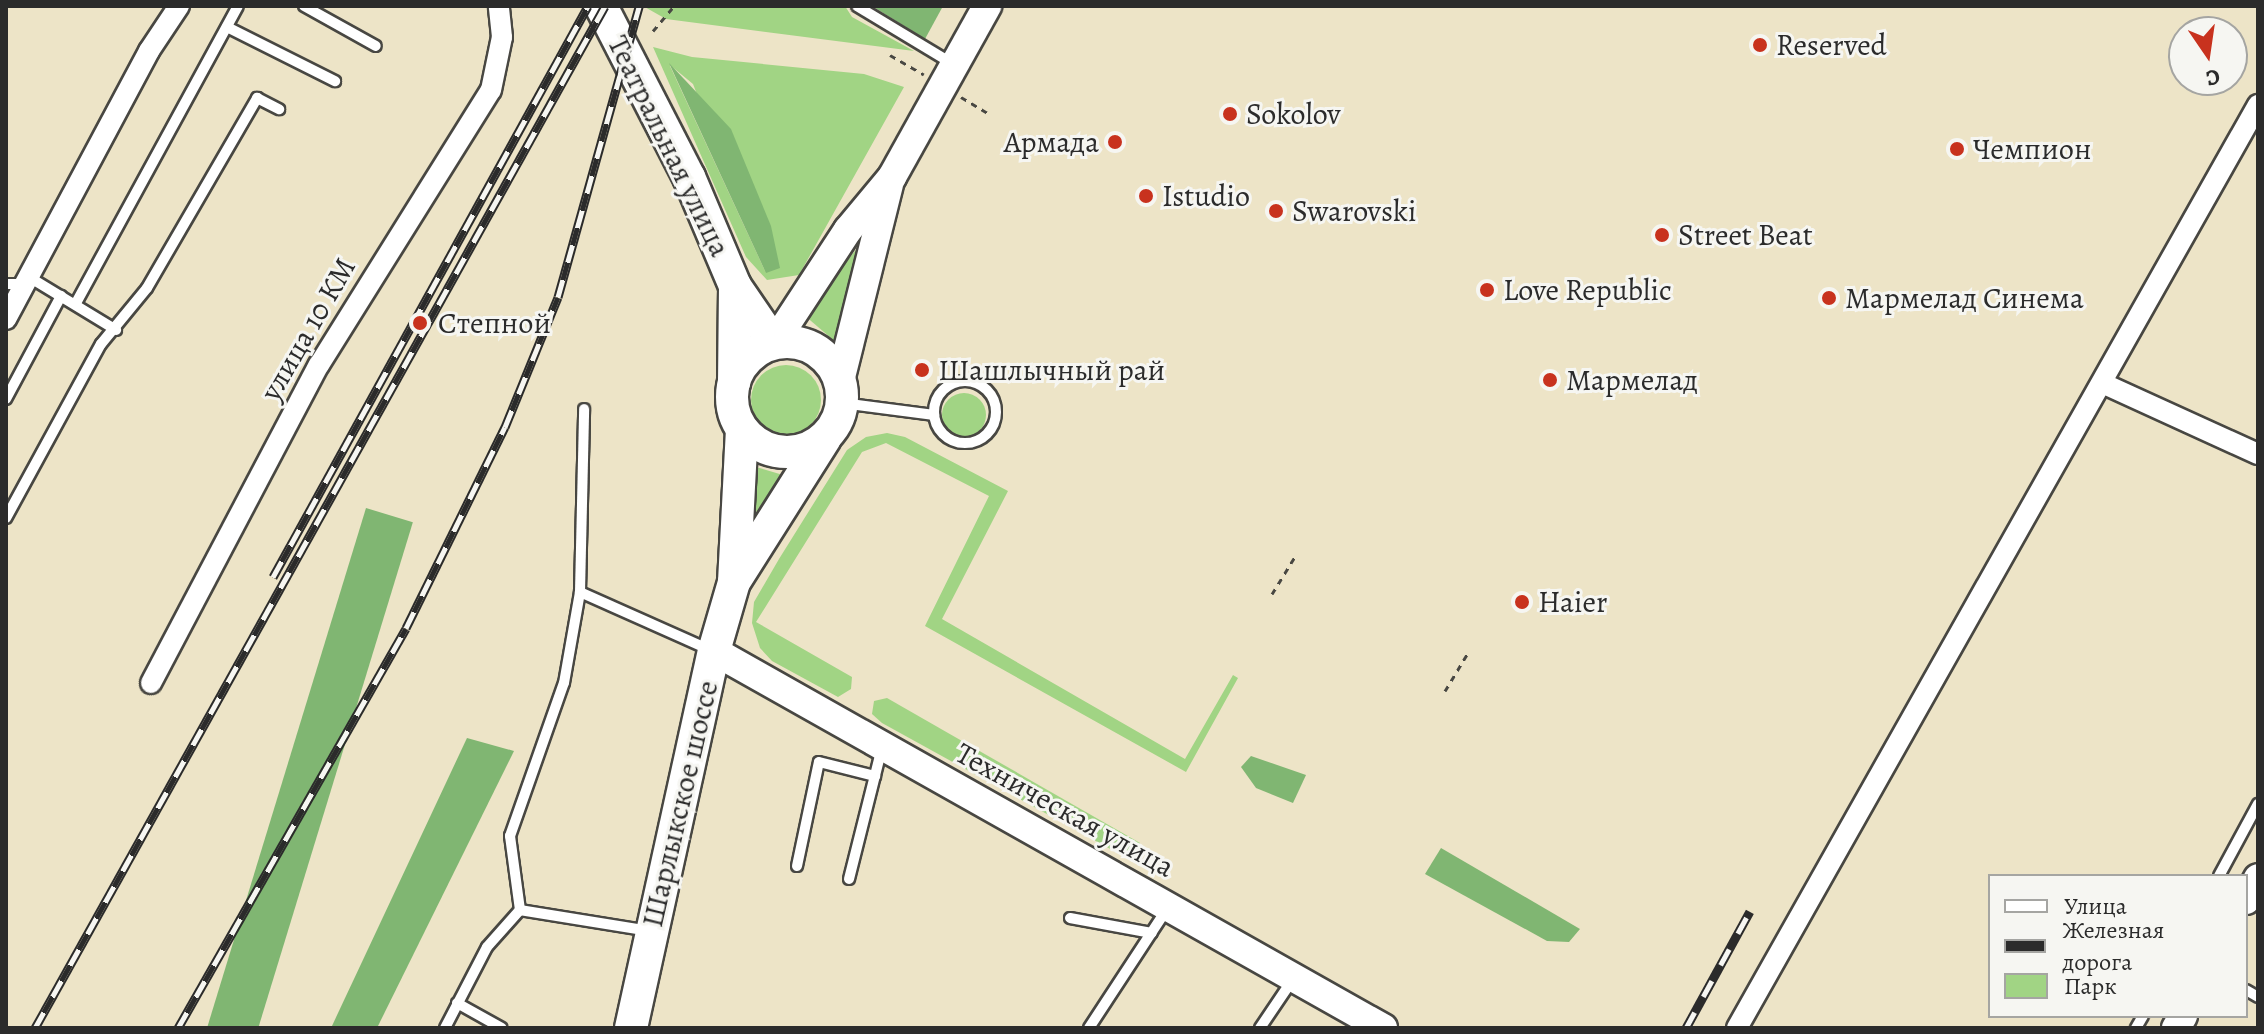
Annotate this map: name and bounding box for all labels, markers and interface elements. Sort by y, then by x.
north arrow [2168,16,2248,96]
place label: Reserved [1776,27,1887,63]
street label: Театральная улица [600,30,738,262]
marker: Reserved [1751,36,1769,54]
text: С [2203,61,2223,94]
place label: Sokolov [1246,96,1341,132]
marker: Sokolov [1221,105,1239,123]
place label: Армада [1004,124,1099,160]
place label: Чемпион [1973,131,2091,167]
marker: Армада [1106,133,1124,151]
marker: Чемпион [1948,140,1966,158]
place label: Istudio [1162,178,1250,214]
marker: Istudio [1137,187,1155,205]
place label: Swarovski [1292,193,1416,229]
marker: Swarovski [1267,202,1285,220]
place label: Street Beat [1678,217,1813,253]
marker: Street Beat [1653,226,1671,244]
street label: улица 10 КМ [253,251,363,407]
place label: Love Republic [1503,272,1672,308]
place label: Мармелад Синема [1845,280,2084,316]
marker: Love Republic [1478,281,1496,299]
marker: Мармелад Синема [1820,289,1838,307]
place label: Степной [438,305,551,341]
marker: Степной [409,312,431,334]
place label: Шашлычный рай [938,352,1165,388]
marker: Шашлычный рай [913,361,931,379]
place label: Мармелад [1566,362,1698,398]
marker: Мармелад [1541,371,1559,389]
place label: Haier [1538,584,1607,620]
marker: Haier [1513,593,1531,611]
street label: Шарлыкское шоссе [634,677,726,931]
street label: Техническая улица [949,735,1181,885]
legend [1988,874,2248,1018]
text: Улица [2064,890,2127,922]
text: Железная дорога [2062,914,2164,978]
text: Парк [2064,970,2117,1002]

